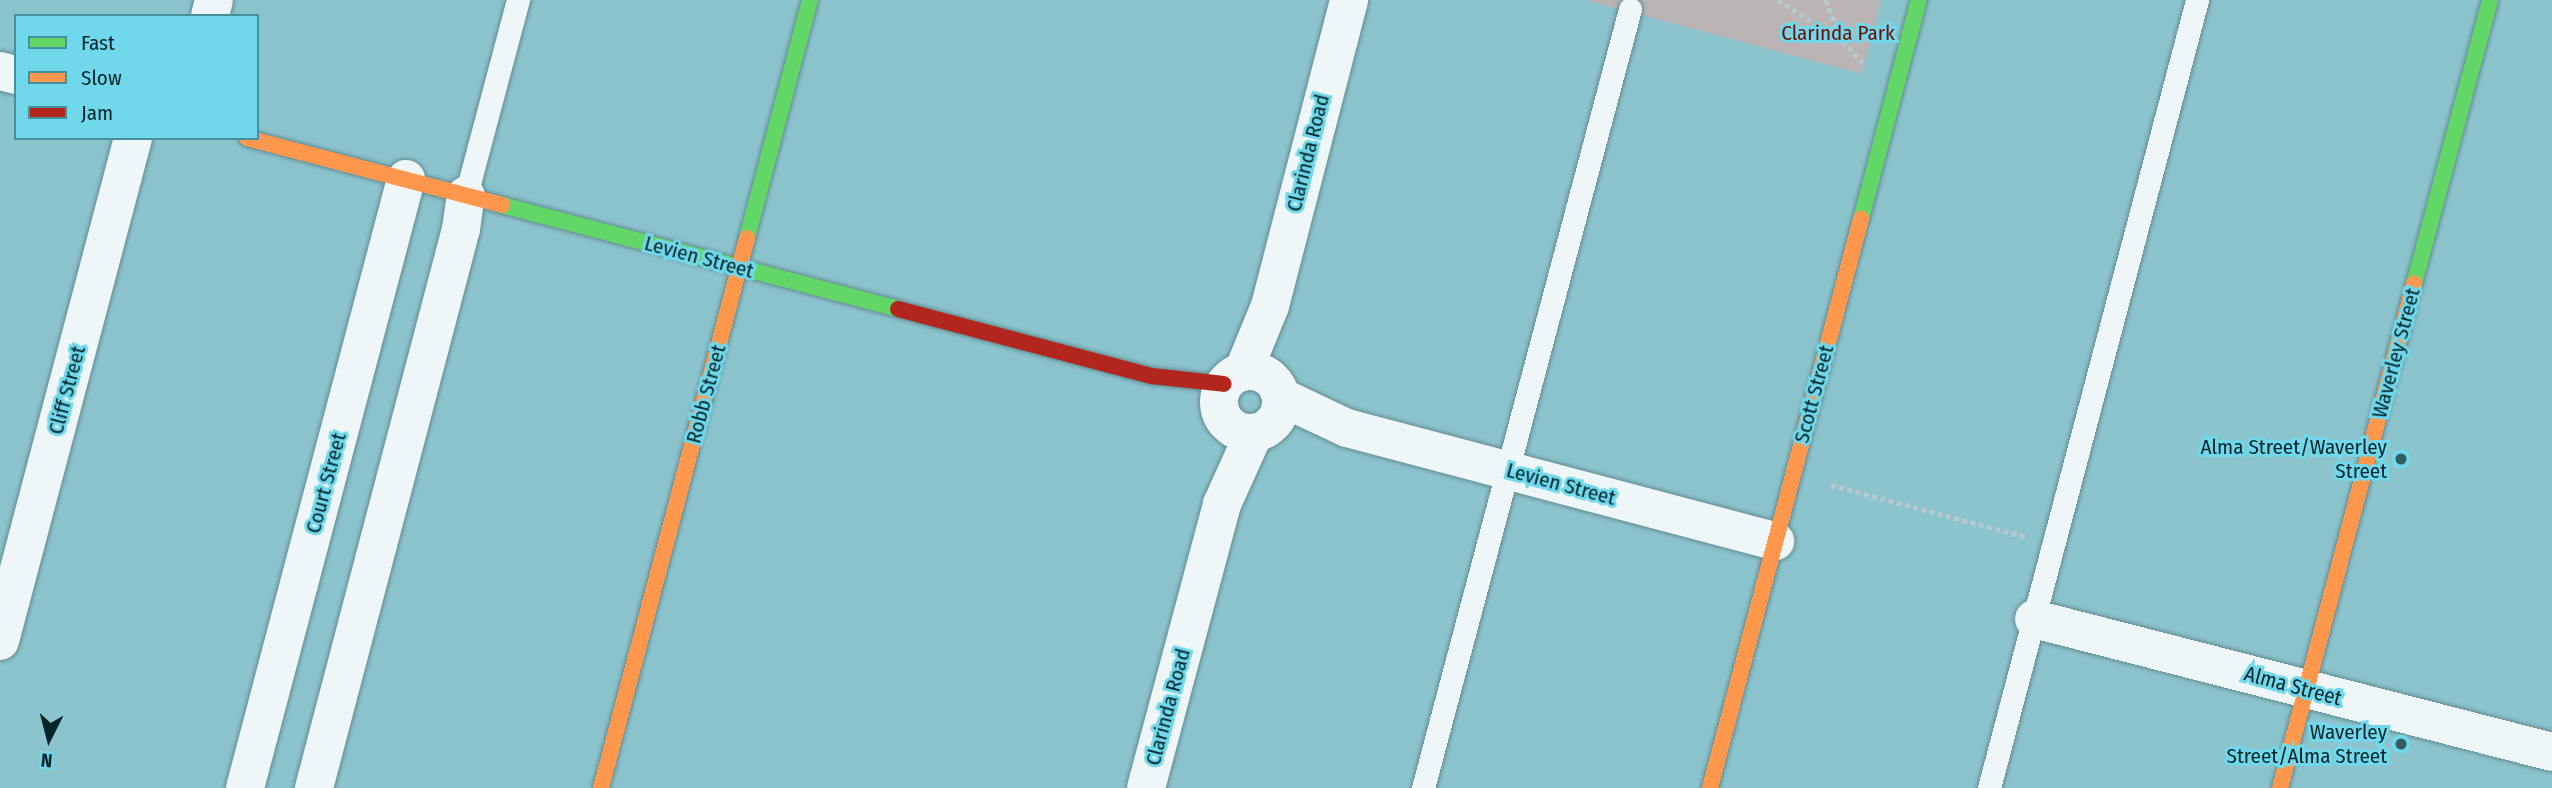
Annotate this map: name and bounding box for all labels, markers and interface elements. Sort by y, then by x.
legend [14,14,259,140]
park label: Clarinda Park [1781,20,1895,46]
text: Fast [81,30,115,56]
text: Slow [81,65,122,91]
street label: Clarinda Road [1281,92,1335,214]
text: Jam [81,100,113,126]
street label: Levien Street [642,230,756,284]
street label: Waverley Street [2367,285,2425,421]
street label: Robb Street [681,342,731,446]
street label: Scott Street [1789,342,1839,446]
street label: Cliff Street [43,343,91,437]
street label: Court Street [300,430,352,536]
place label: Alma Street/Waverley Street [2200,434,2387,484]
marker: Alma Street/Waverley Street [2393,451,2409,467]
street label: Levien Street [1504,457,1618,511]
street label: Clarinda Road [1140,646,1196,768]
street label: Alma Street [2242,661,2344,711]
north arrow [14,704,84,774]
place label: Waverley Street/Alma Street [2227,719,2387,769]
marker: Waverley Street/Alma Street [2393,736,2409,752]
text: N [40,748,54,772]

